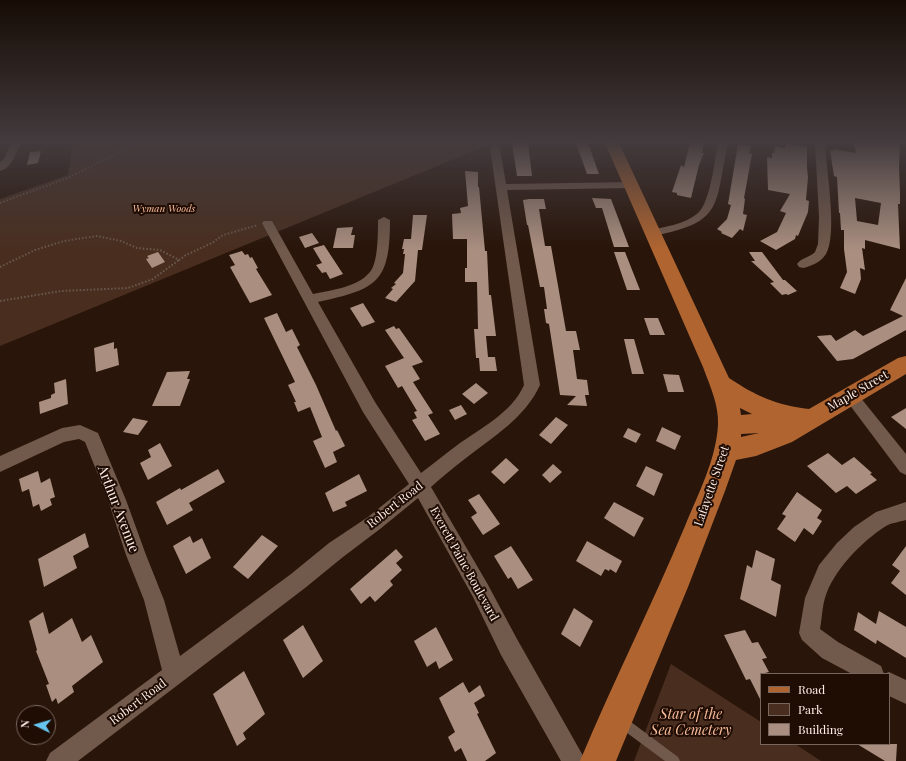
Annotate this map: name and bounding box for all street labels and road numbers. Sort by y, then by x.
street label: Maple Street [825,368,891,414]
street label: Lafayette Street [691,444,733,528]
street label: Arthur Avenue [94,463,142,555]
street label: Robert Road [364,479,426,531]
street label: Everett Paine Boulevard [427,504,501,624]
street label: Robert Road [107,676,169,728]

